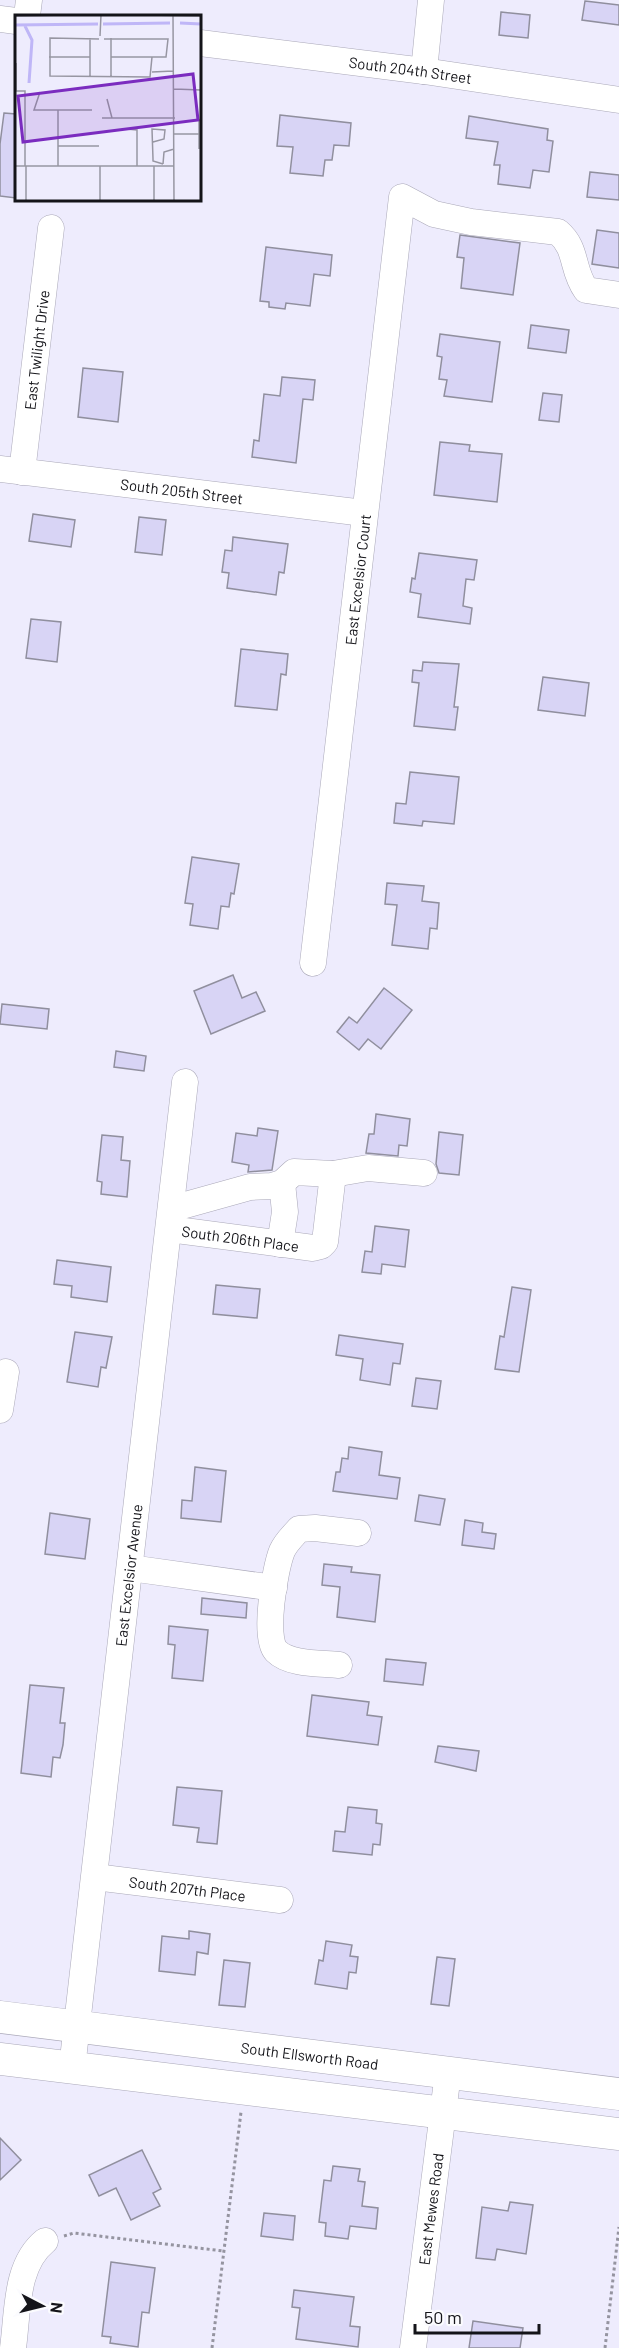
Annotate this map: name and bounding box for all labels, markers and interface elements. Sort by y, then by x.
inset map [15,15,201,201]
street label: South 204th Street [348,53,473,87]
street label: East Twilight Drive [20,289,53,411]
street label: South 205th Street [119,475,244,507]
street label: East Excelsior Court [341,513,374,646]
street label: South 206th Place [181,1222,300,1255]
street label: East Excelsior Avenue [111,1503,146,1647]
street label: South 207th Place [128,1872,247,1905]
street label: South Ellsworth Road [240,2038,379,2073]
street label: East Mewes Road [415,2152,447,2266]
north arrow [12,2276,72,2336]
scale bar [415,2297,540,2335]
text: N [47,2301,67,2314]
text: 50 m [424,2306,462,2328]

